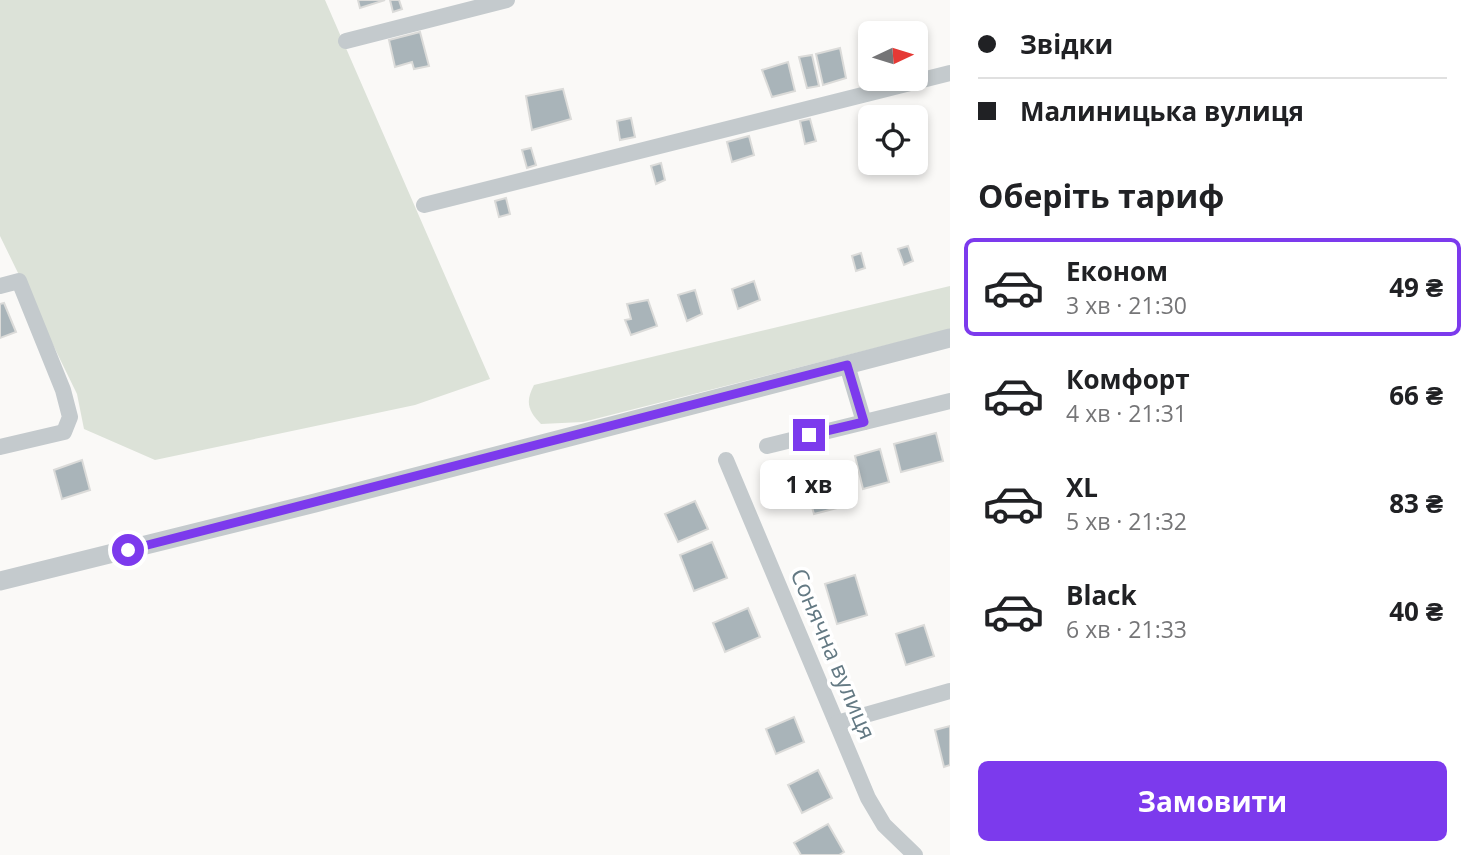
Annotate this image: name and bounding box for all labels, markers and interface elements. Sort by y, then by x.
north arrow [858,21,928,91]
map controls [858,21,928,175]
text: Звідки [1020,26,1113,62]
text: Малиницька вулиця [1020,93,1304,129]
button: locate [858,105,928,175]
text: Оберіть тариф [978,174,1224,217]
text: Економ [1066,253,1168,289]
icon: car [982,256,1045,319]
text: 49 ₴ [1389,269,1443,305]
text: 3 хв · 21:30 [1066,289,1187,321]
text: Комфорт [1066,361,1190,397]
icon: car [982,364,1045,427]
text: 66 ₴ [1389,377,1443,413]
text: 4 хв · 21:31 [1066,397,1187,429]
route end [793,419,825,451]
callout: 1 хв [760,460,858,508]
text: 1 хв [786,468,832,500]
text: XL [1066,469,1098,505]
icon: car [982,472,1045,535]
text: 83 ₴ [1389,485,1443,521]
text: 5 хв · 21:32 [1066,505,1187,537]
route start [112,534,144,566]
street label: Сонячна вулиця [784,563,884,744]
text: Black [1066,577,1137,613]
icon: car [982,580,1045,643]
text: 40 ₴ [1389,593,1443,629]
text: 6 хв · 21:33 [1066,613,1187,645]
button: Замовити [978,761,1447,841]

